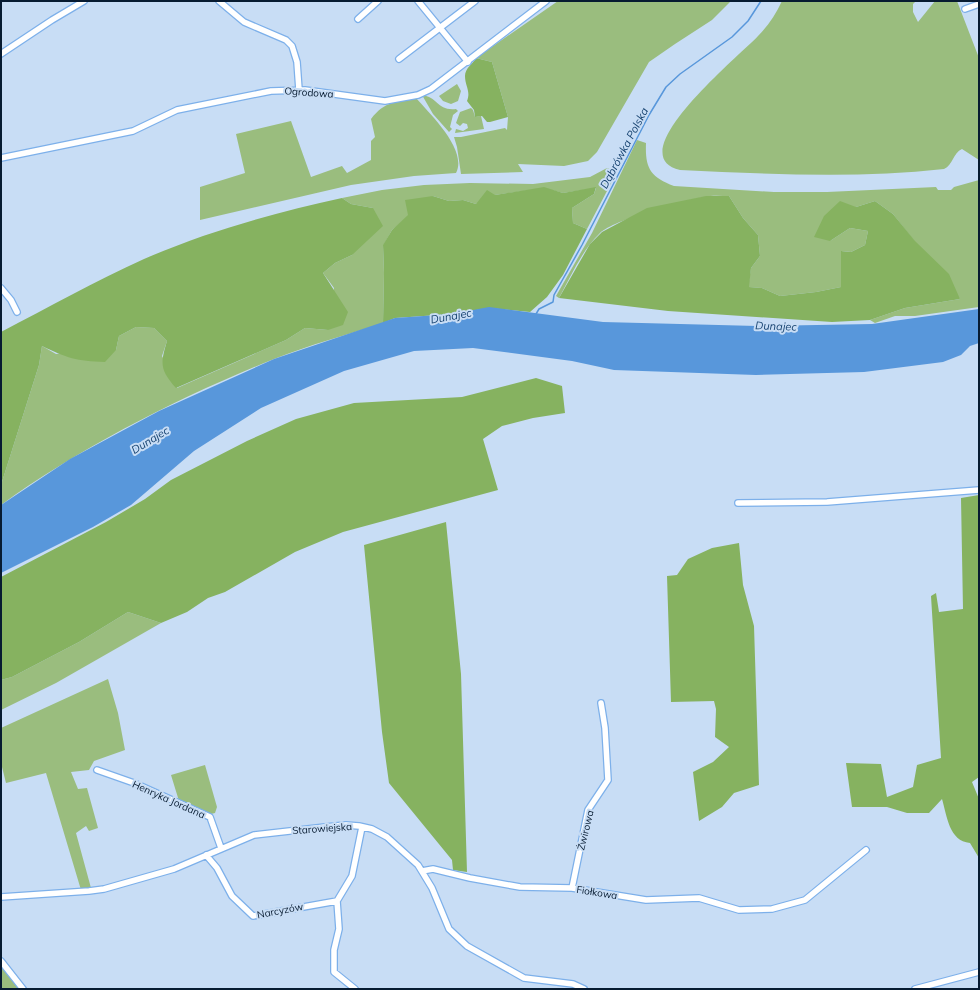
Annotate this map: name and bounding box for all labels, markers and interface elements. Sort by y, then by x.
street label: Ogrodowa [284,84,334,101]
water label: Dąbrówka Polska [597,105,651,191]
water label: Dunajec [429,305,473,327]
water label: Dunajec [755,318,798,334]
water label: Dunajec [129,423,172,457]
street label: Henryka Jordana [130,778,207,821]
street label: Żwirowa [574,809,597,851]
street label: Starowiejska [292,820,352,837]
street label: Fiołkowa [575,883,618,902]
street label: Narcyzów [256,900,305,921]

